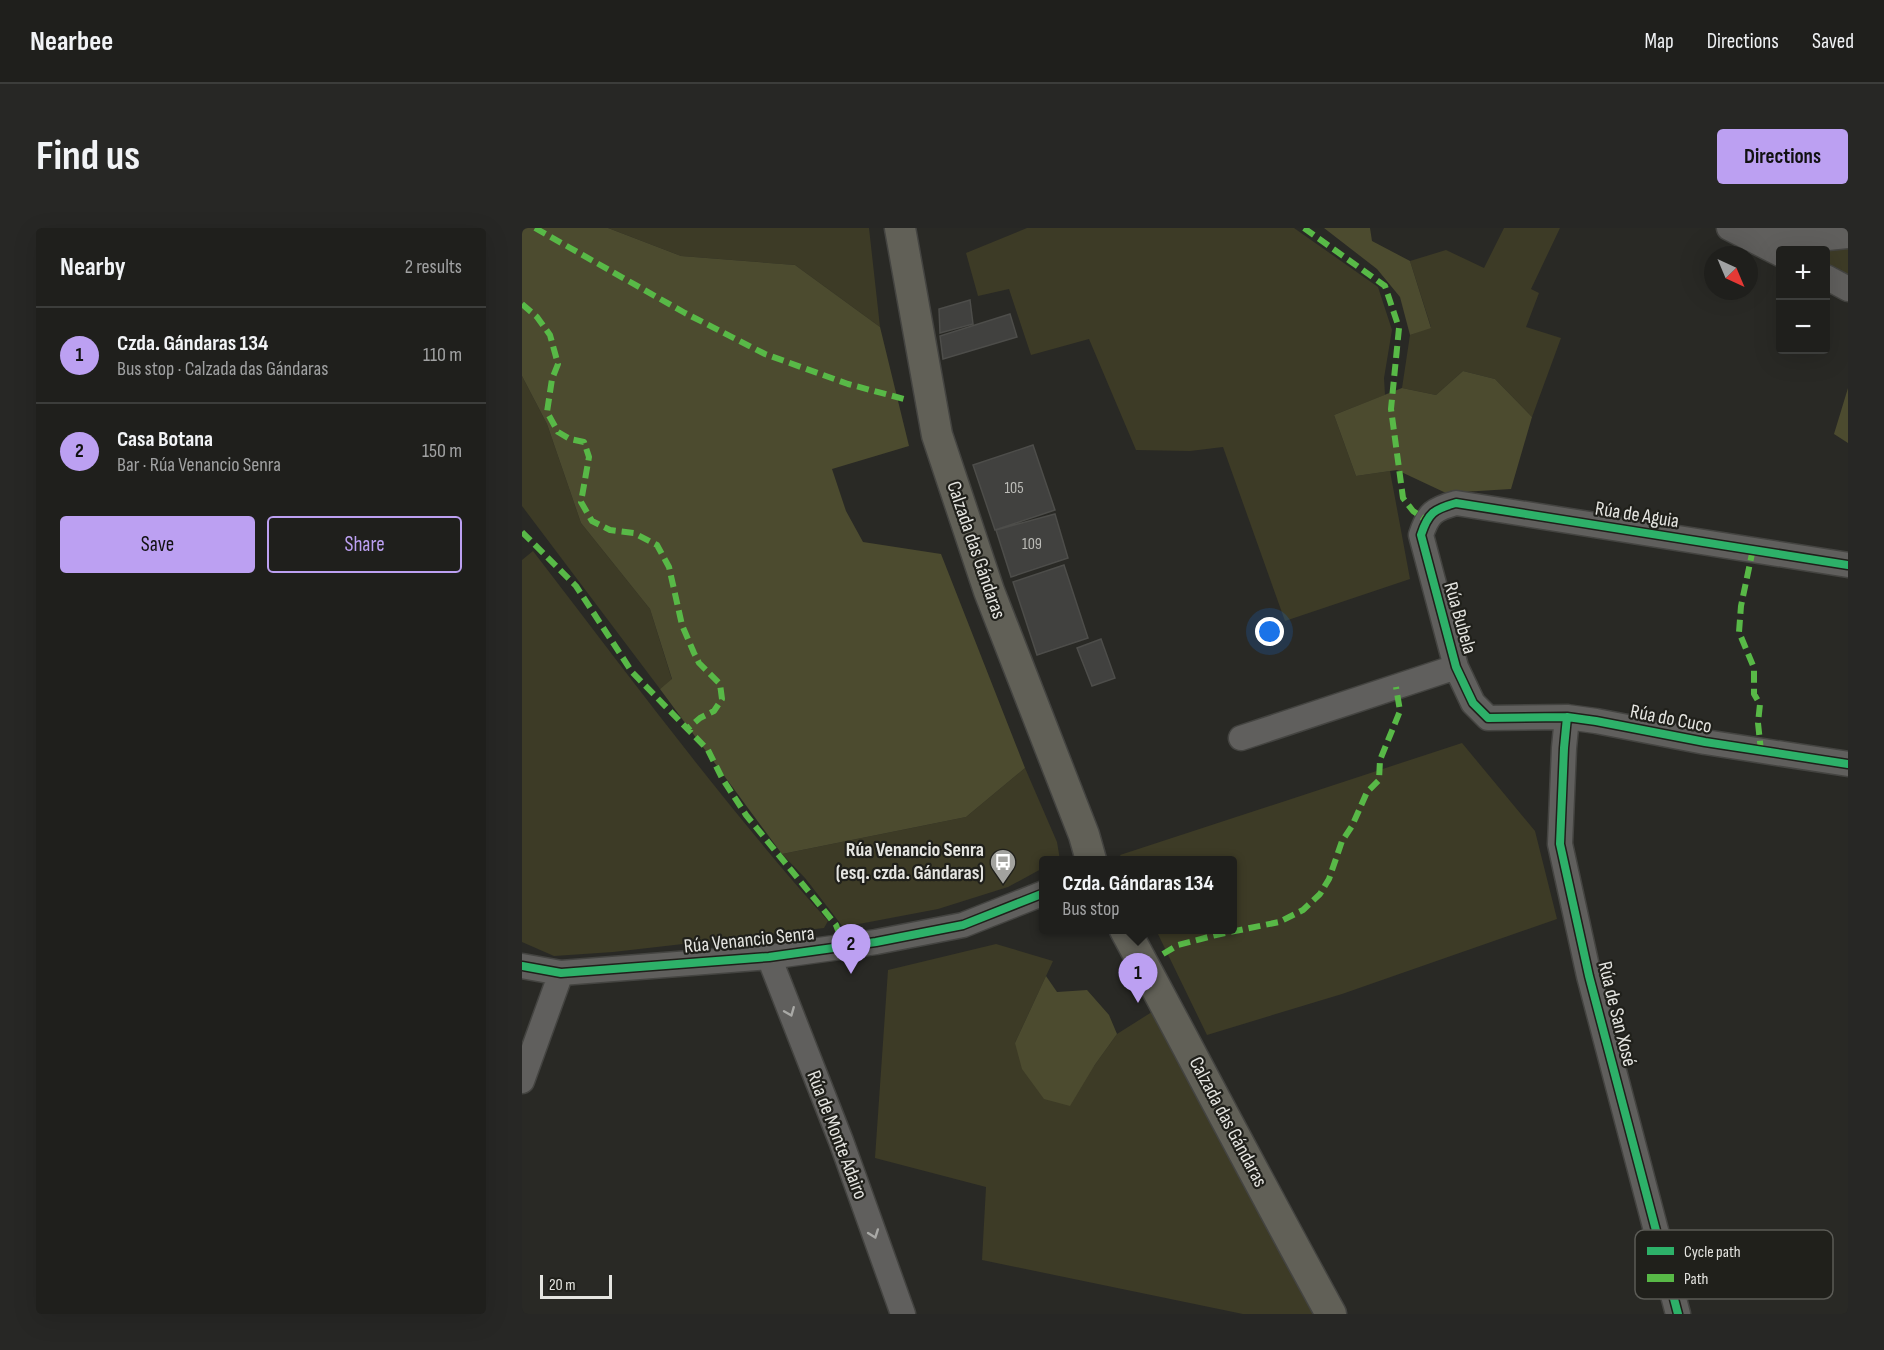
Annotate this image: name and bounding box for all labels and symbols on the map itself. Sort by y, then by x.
north arrow [1704,246,1758,300]
street label: Calzada das Gándaras [941,478,1011,622]
house number: 105 [1004,479,1024,498]
street label: Rúa de Aguia [1593,497,1681,533]
house number: 109 [1022,535,1042,554]
street label: Rúa Bubela [1438,579,1482,657]
your location [1255,617,1284,646]
street label: Rúa do Cuco [1628,699,1714,739]
place label: Rúa Venancio Senra (esq. czda. Gándaras) [836,838,984,885]
bus stop icon: Rúa Venancio Senra (esq. czda. Gándaras) [988,847,1018,885]
street label: Rúa Venancio Senra [683,921,815,959]
pin: 2 [832,924,870,974]
pin: 1 [1118,954,1158,1003]
street label: Rúa de San Xosé [1592,959,1642,1069]
one-way arrow [783,1006,795,1017]
street label: Calzada das Gándaras [1184,1053,1272,1191]
street label: Rúa de Monte Adairo [801,1067,873,1203]
one-way arrow [867,1228,880,1238]
legend [1635,1230,1833,1299]
text: Cycle path [1684,1243,1741,1262]
text: Path [1684,1270,1708,1289]
scale bar [540,1272,612,1300]

